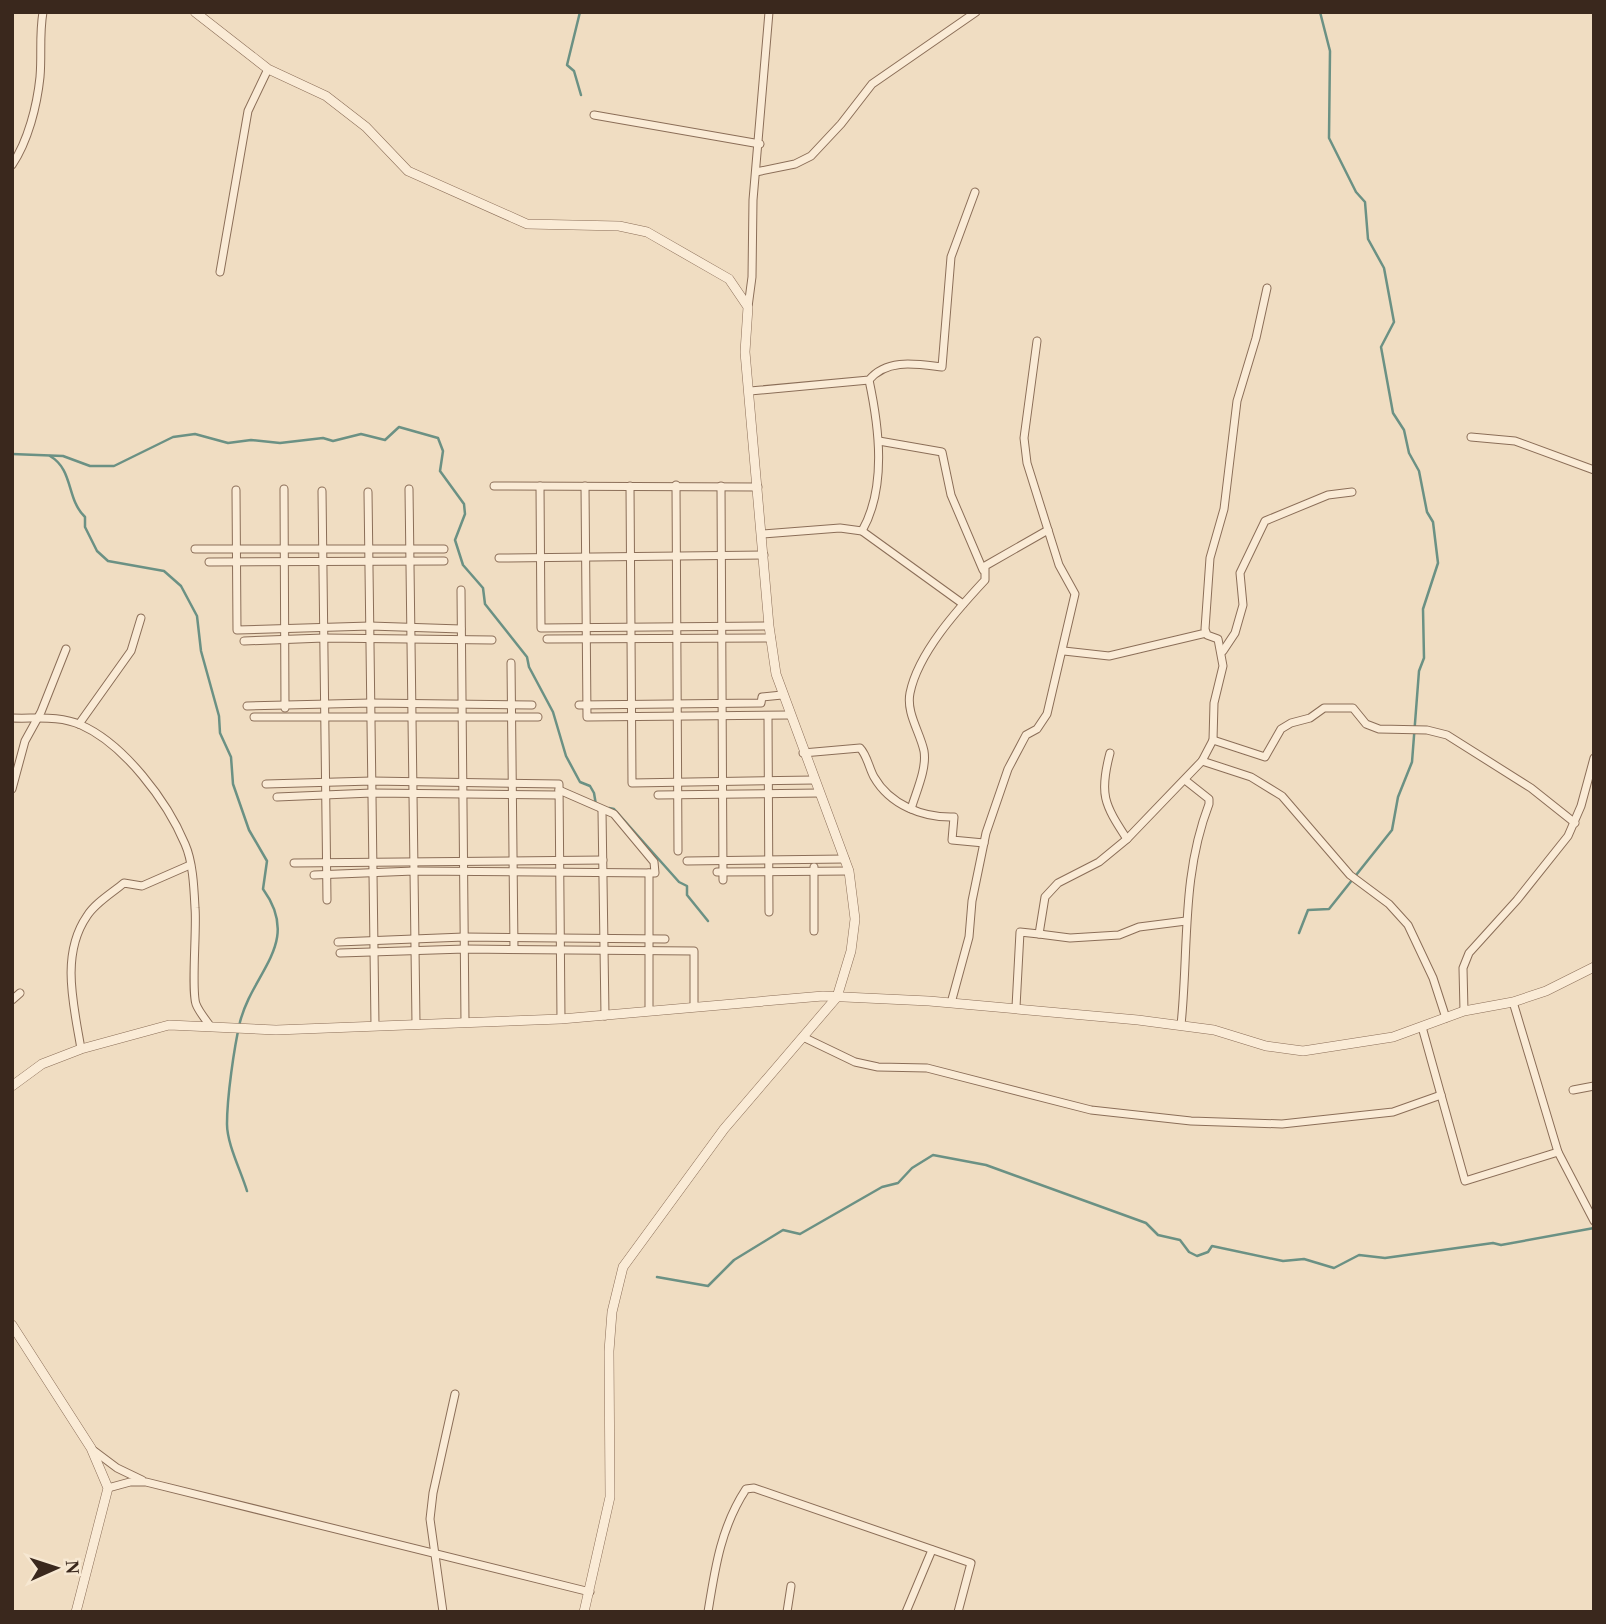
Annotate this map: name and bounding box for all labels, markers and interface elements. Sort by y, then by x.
north arrow [21,1533,91,1603]
text: N [62,1560,83,1575]

